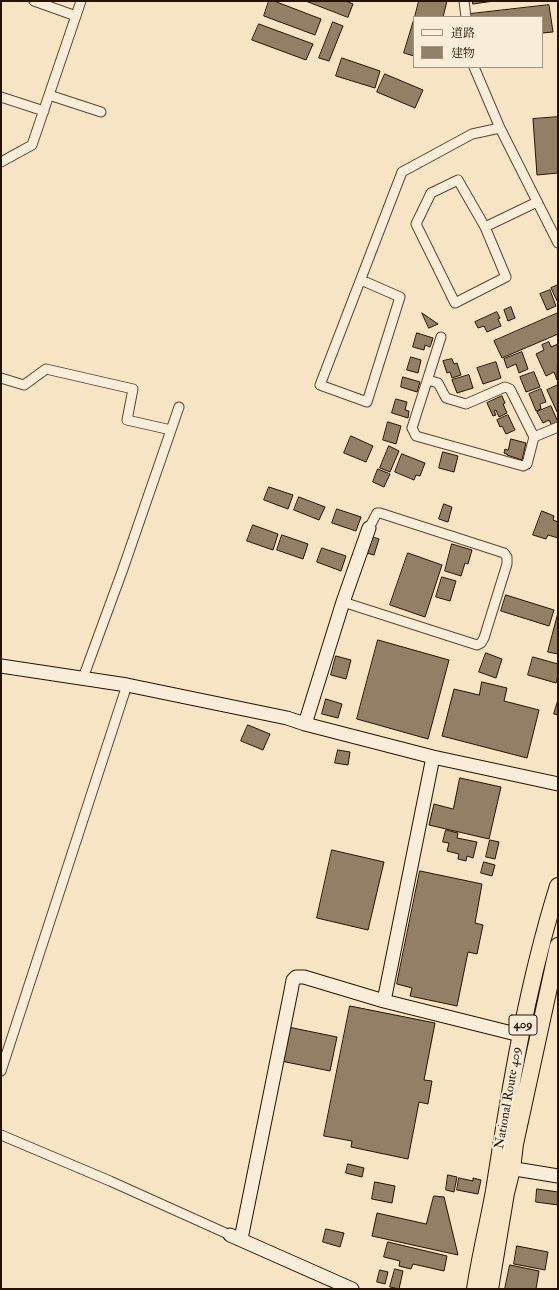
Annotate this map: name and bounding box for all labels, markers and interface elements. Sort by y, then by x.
legend [413,16,543,68]
text: 道路 [451,26,475,41]
text: 建物 [451,46,475,61]
road number: 409 [509,1015,537,1035]
street label: National Route 409 [492,1046,526,1150]

